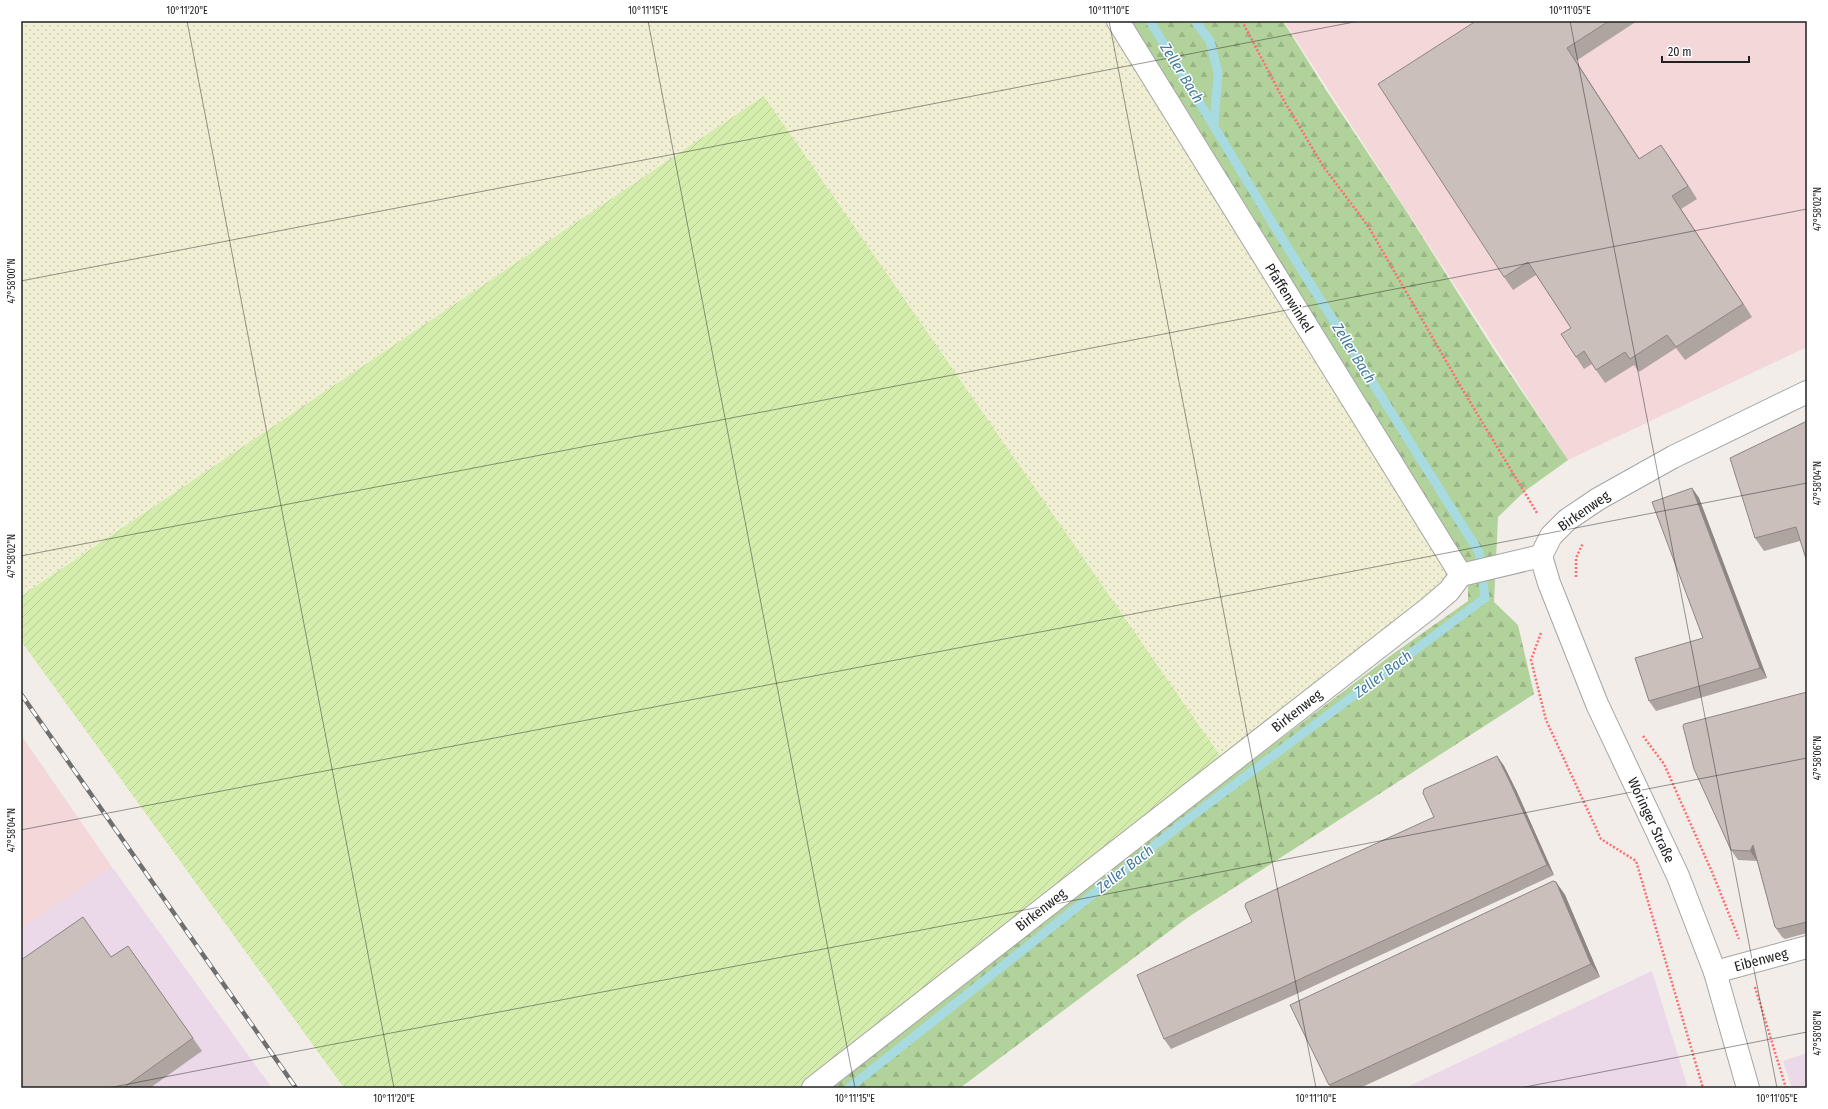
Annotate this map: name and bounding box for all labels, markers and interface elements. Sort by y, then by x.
text: 10°11'20"E [166,5,208,17]
text: 10°11'15"E [628,5,668,17]
text: 10°11'10"E [1089,5,1130,17]
text: 10°11'05"E [1549,5,1591,17]
scale bar [1662,38,1749,64]
water label: Zeller Bach [1156,39,1208,106]
text: 20 m [1668,45,1692,59]
text: 47°58'02"N [1812,187,1824,231]
text: 47°58'00"N [6,258,18,304]
street label: Pfaffenwinkel [1261,260,1317,336]
water label: Zeller Bach [1328,319,1380,386]
text: 47°58'04"N [1812,461,1824,505]
street label: Birkenweg [1555,487,1614,535]
text: 47°58'02"N [6,534,18,578]
water label: Zeller Bach [1350,646,1415,702]
street label: Birkenweg [1268,686,1326,736]
text: 47°58'06"N [1812,736,1824,780]
street label: Woringer Straße [1624,775,1678,865]
text: 47°58'04"N [6,808,18,852]
water label: Zeller Bach [1092,841,1157,898]
street label: Birkenweg [1012,885,1070,935]
street label: Eibenweg [1732,945,1790,975]
text: 47°58'08"N [1812,1011,1824,1055]
text: 10°11'20"E [373,1093,415,1105]
text: 10°11'15"E [835,1093,875,1105]
text: 10°11'10"E [1296,1093,1337,1105]
text: 10°11'05"E [1756,1093,1798,1105]

